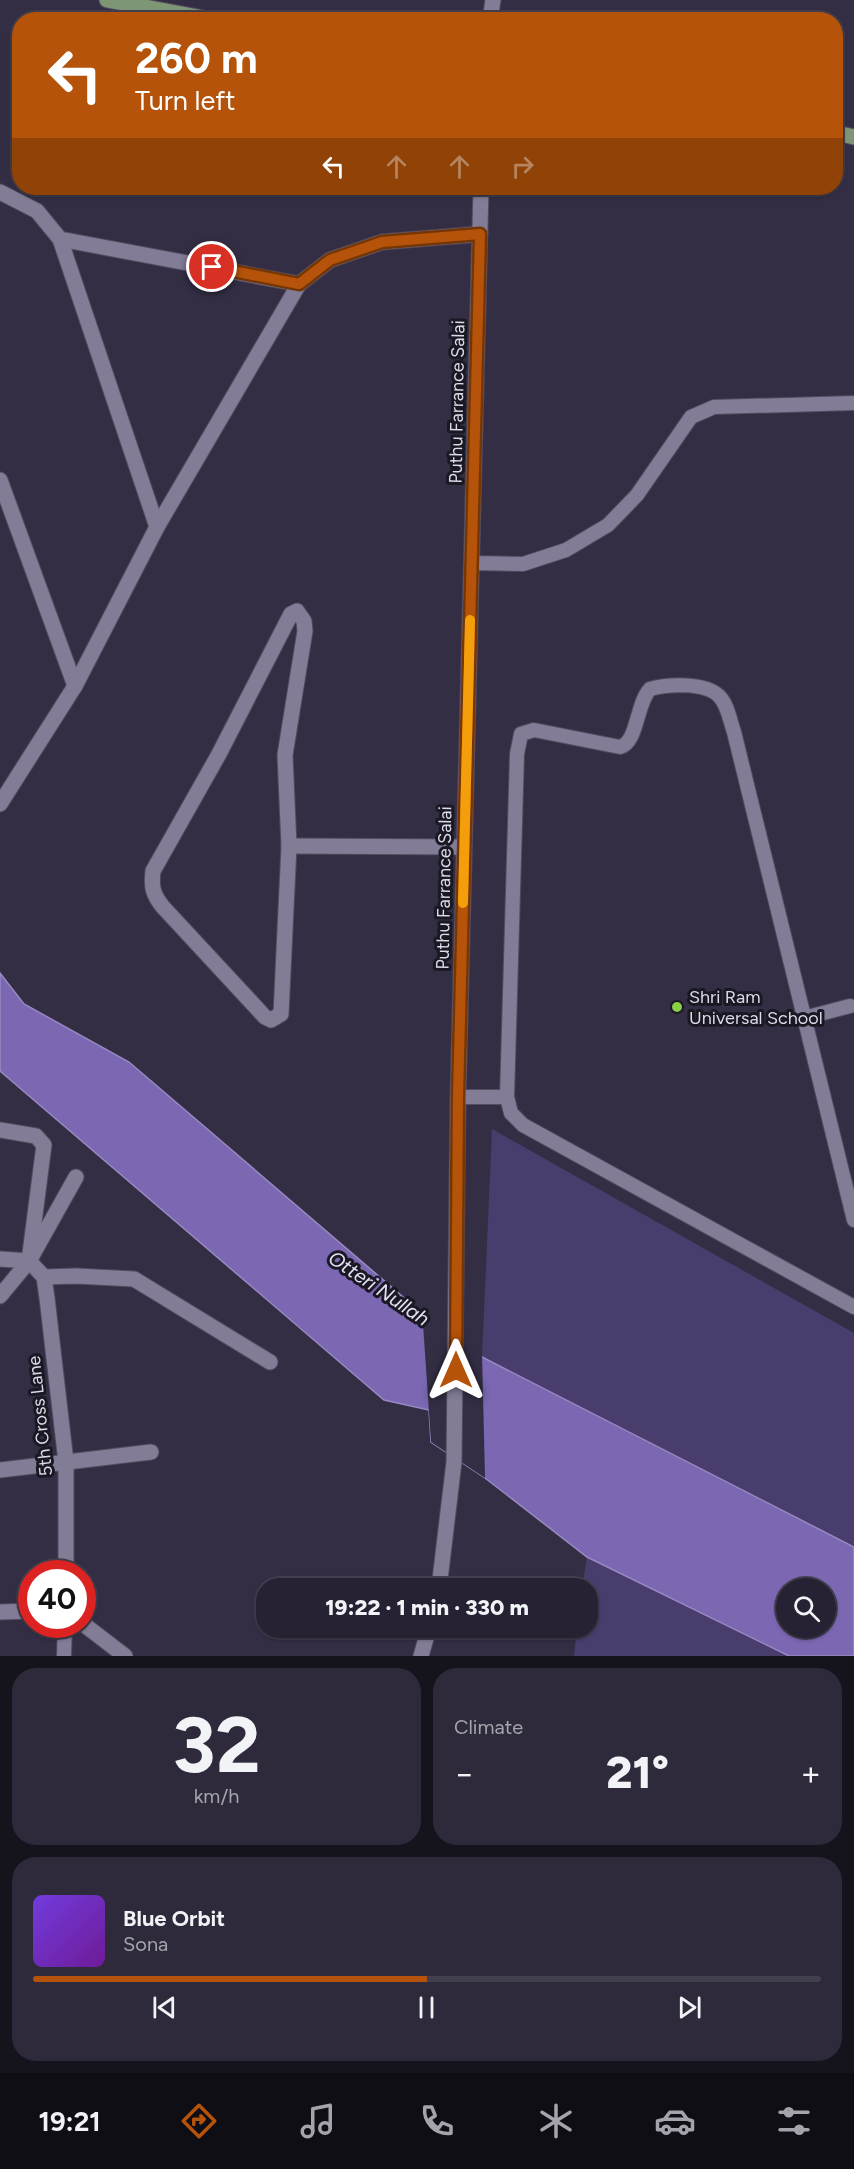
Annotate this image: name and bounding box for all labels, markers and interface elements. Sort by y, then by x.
text: 260 m [135,33,258,84]
icon: left [36,36,114,114]
text: Turn left [135,84,235,117]
icon: left [317,150,350,183]
icon: ahead [380,150,413,183]
icon: ahead [443,150,476,183]
icon: right [506,150,539,183]
pin [186,241,237,292]
icon: arrive [195,250,228,283]
street label: Puthu Farrance Salai [445,320,469,484]
street label: Puthu Farrance Salai [432,806,456,970]
place label: Shri Ram Universal School [689,986,823,1029]
marker: Shri Ram Universal School [670,1000,684,1014]
water label: Otteri Nullah [324,1245,434,1331]
position arrow [424,1338,488,1402]
street label: 5th Cross Lane [23,1355,57,1477]
speed limit sign: 40 [18,1560,96,1638]
map controls [776,1578,836,1638]
button: search [776,1578,836,1638]
text: 19:22 · 1 min · 330 m [325,1594,529,1621]
text: 32 [172,1698,261,1792]
text: Climate [454,1715,523,1739]
text: 21° [606,1745,669,1799]
text: − [454,1754,475,1793]
text: + [800,1754,821,1793]
text: km/h [194,1784,239,1808]
text: Blue Orbit [123,1905,225,1932]
text: Sona [123,1932,168,1956]
icon: previous [148,1991,181,2024]
icon: pause [410,1991,443,2024]
icon: next [673,1991,706,2024]
icon: directions [178,2100,220,2142]
icon: music [297,2100,339,2142]
icon: phone [416,2100,458,2142]
icon: climate [535,2100,577,2142]
icon: car [654,2100,696,2142]
icon: filters [773,2100,815,2142]
text: 19:21 [39,2105,101,2138]

